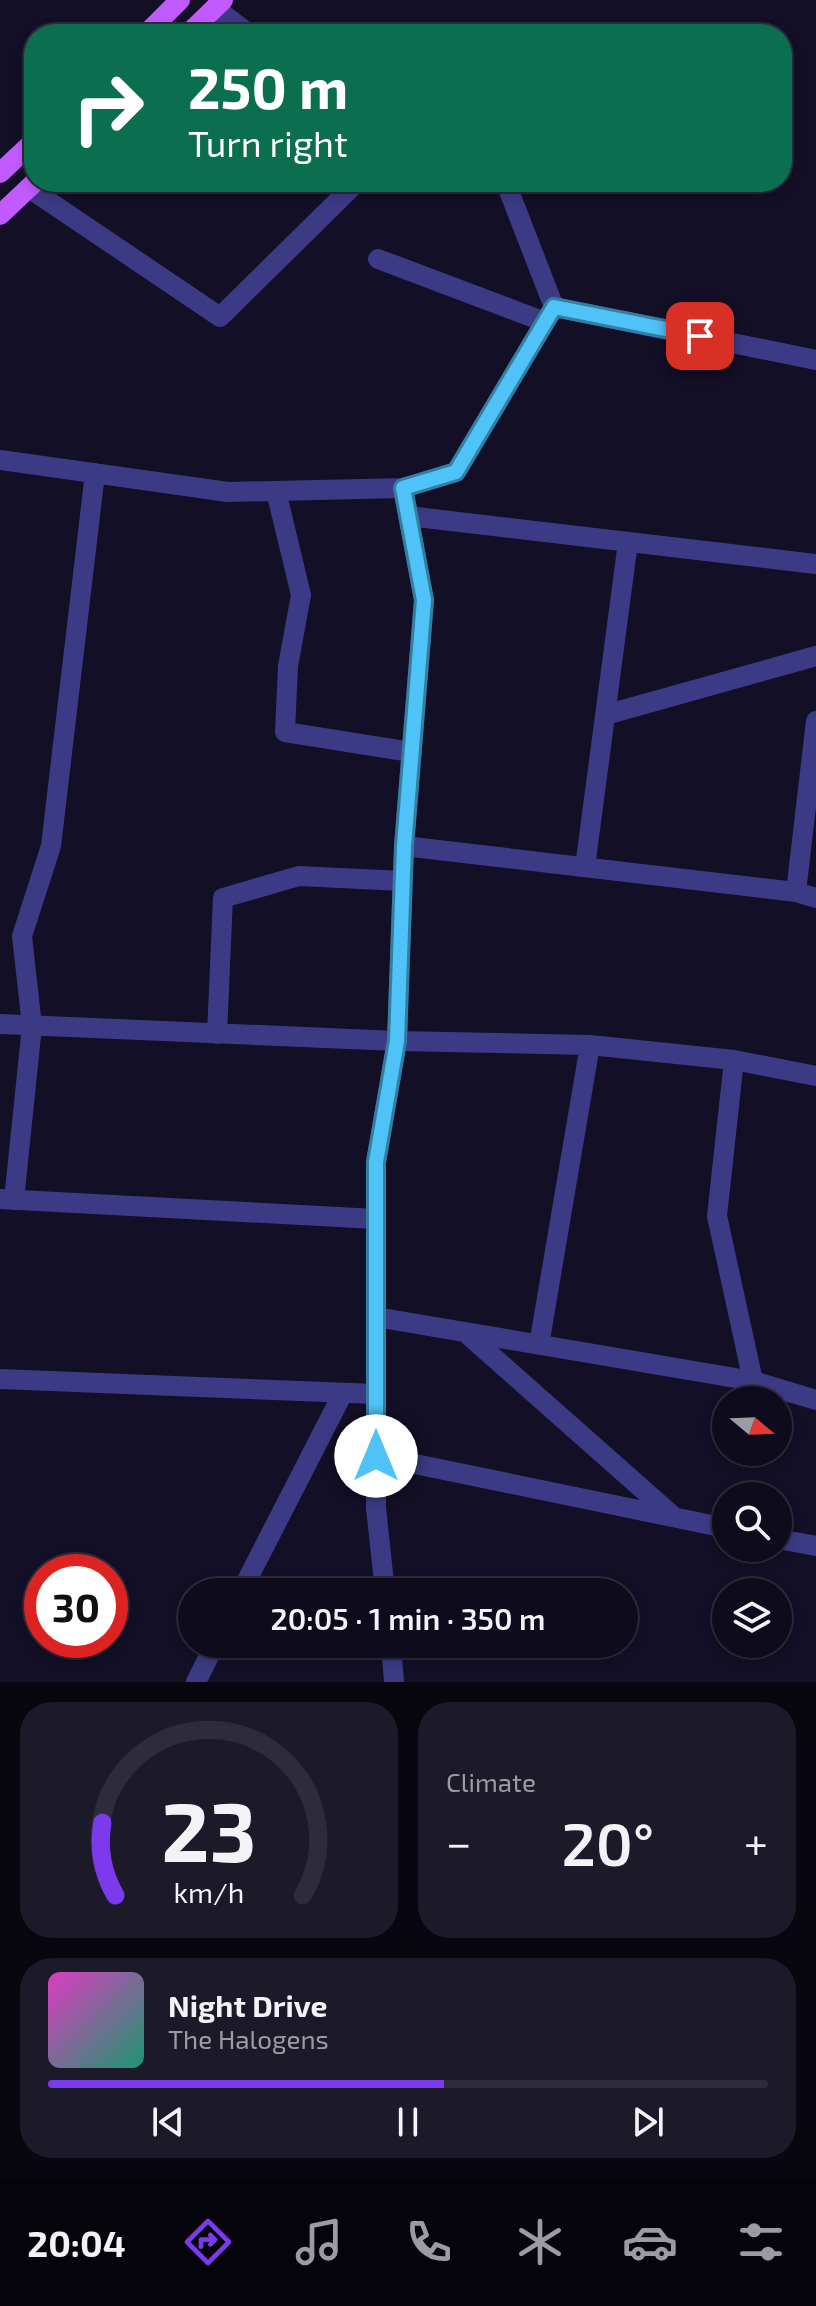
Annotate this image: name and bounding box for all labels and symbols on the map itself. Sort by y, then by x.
pin [666,302,734,370]
north arrow [712,1386,792,1466]
position arrow [334,1414,418,1498]
speed limit sign: 30 [24,1554,128,1658]

